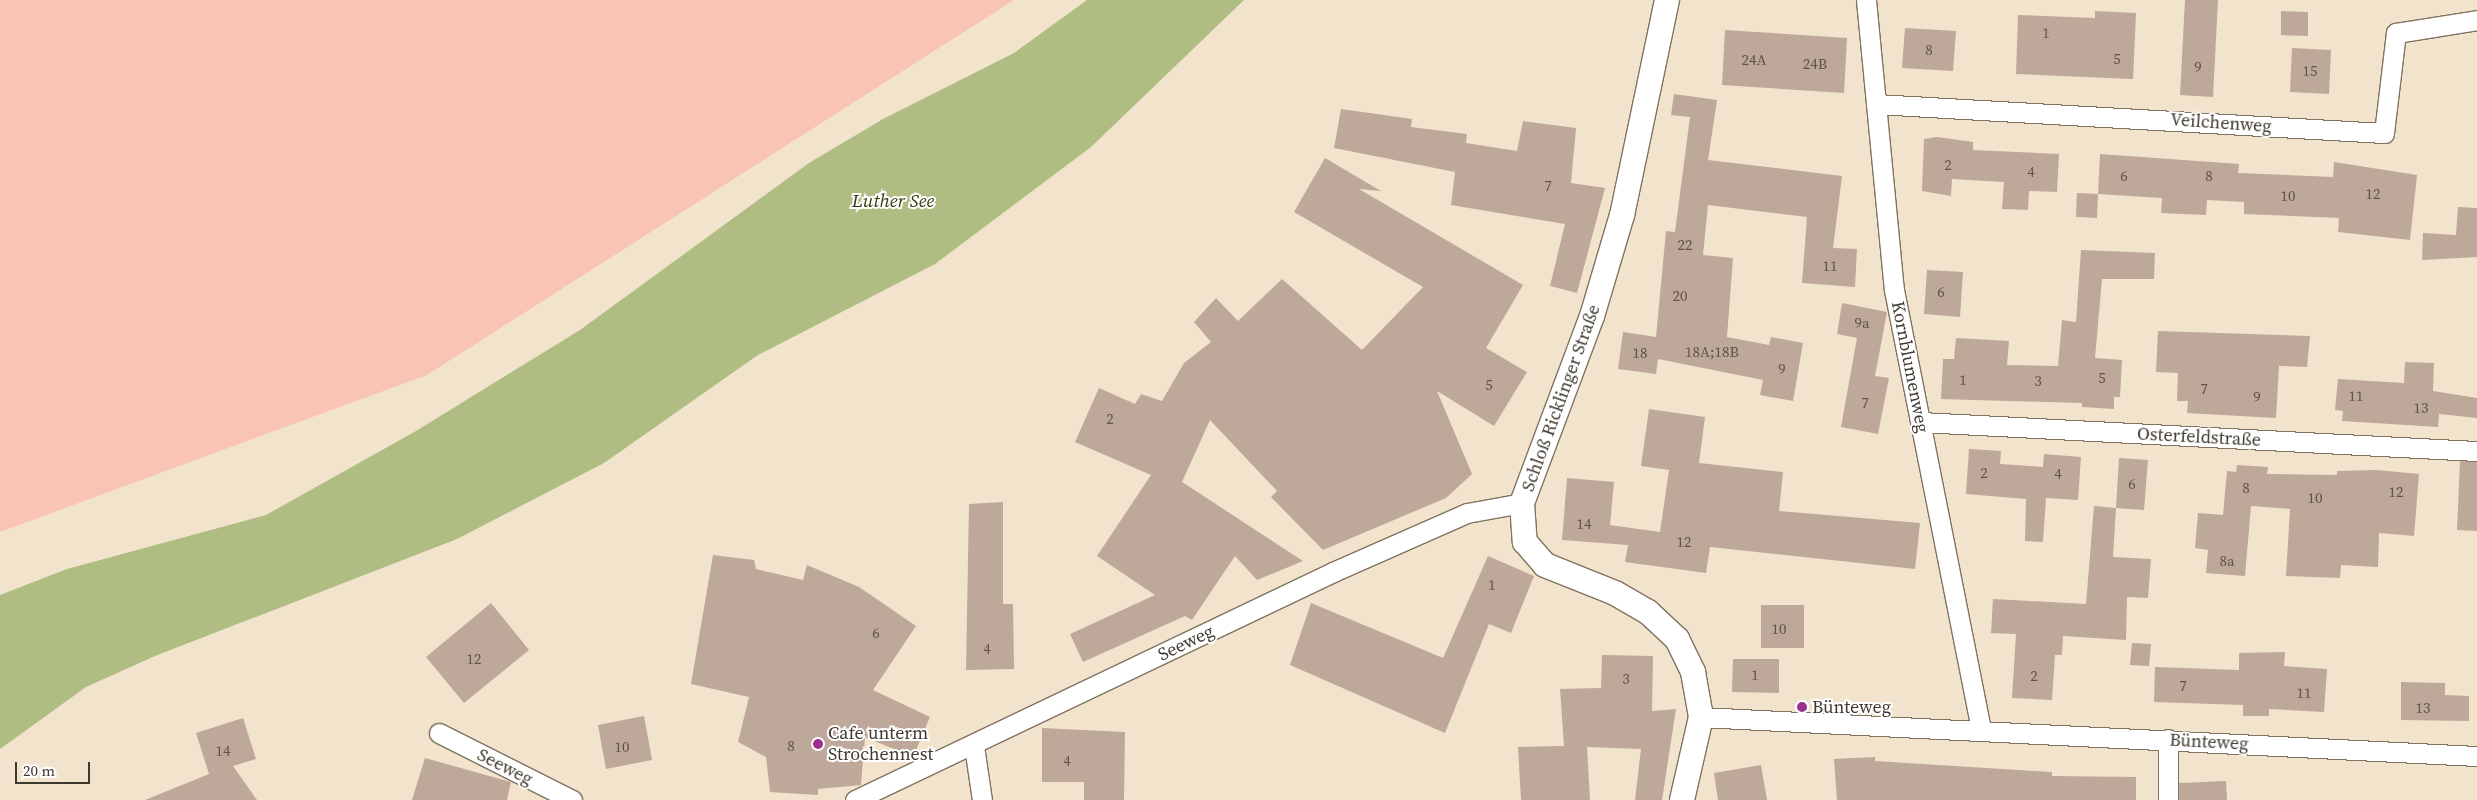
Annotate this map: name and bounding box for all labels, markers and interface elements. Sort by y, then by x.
house number: 1 [2042,24,2050,42]
house number: 8 [1925,41,1933,59]
house number: 5 [2113,50,2121,68]
house number: 24A [1742,51,1766,69]
house number: 24B [1803,55,1827,73]
house number: 9 [2194,58,2202,76]
house number: 15 [2303,62,2317,80]
street label: Veilchenweg [2170,109,2272,137]
house number: 2 [1944,156,1952,174]
house number: 4 [2027,163,2035,181]
house number: 6 [2120,167,2128,185]
house number: 8 [2205,167,2213,185]
house number: 7 [1544,177,1552,195]
house number: 12 [2366,185,2380,203]
house number: 10 [2281,187,2295,205]
water label: Luther See [852,190,934,212]
house number: 22 [1678,236,1692,254]
house number: 11 [1823,257,1837,275]
house number: 6 [1937,283,1945,301]
house number: 20 [1673,287,1687,305]
street label: Kornblumenweg [1887,299,1933,435]
street label: Schloß Ricklinger Straße [1517,302,1605,494]
house number: 9a [1854,314,1870,332]
house number: 18A;18B [1685,343,1739,361]
house number: 18 [1633,344,1647,362]
house number: 9 [1778,360,1786,378]
house number: 5 [2098,369,2106,387]
house number: 1 [1959,371,1967,389]
house number: 3 [2034,372,2042,390]
house number: 5 [1485,376,1493,394]
house number: 7 [2200,380,2208,398]
house number: 11 [2349,387,2363,405]
house number: 9 [2253,388,2261,406]
house number: 7 [1861,394,1869,412]
house number: 13 [2414,399,2428,417]
house number: 2 [1106,410,1114,428]
street label: Osterfeldstraße [2137,423,2261,451]
house number: 2 [1980,464,1988,482]
house number: 4 [2054,465,2062,483]
house number: 6 [2128,475,2136,493]
house number: 8 [2242,479,2250,497]
house number: 12 [2389,483,2403,501]
house number: 10 [2308,489,2322,507]
house number: 14 [1577,515,1591,533]
house number: 12 [1677,533,1691,551]
house number: 8a [2219,552,2235,570]
house number: 1 [1488,576,1496,594]
street label: Seeweg [1155,620,1217,666]
house number: 10 [1772,620,1786,638]
house number: 6 [872,624,880,642]
house number: 4 [983,640,991,658]
house number: 12 [467,650,481,668]
house number: 1 [1751,666,1759,684]
house number: 2 [2030,667,2038,685]
house number: 3 [1622,670,1630,688]
house number: 7 [2179,677,2187,695]
house number: 11 [2297,684,2311,702]
place label: Bünteweg [1812,696,1891,718]
house number: 13 [2416,699,2430,717]
marker: Bünteweg [1796,701,1808,713]
place label: Cafe unterm Strochennest [828,723,933,766]
street label: Bünteweg [2169,729,2249,755]
house number: 8 [787,737,795,755]
house number: 10 [615,738,629,756]
marker: Cafe unterm Strochennest [812,738,824,750]
house number: 14 [216,742,230,760]
street label: Seeweg [474,744,536,790]
scale bar [18,752,92,784]
house number: 4 [1063,752,1071,770]
text: 20 m [23,760,55,781]

